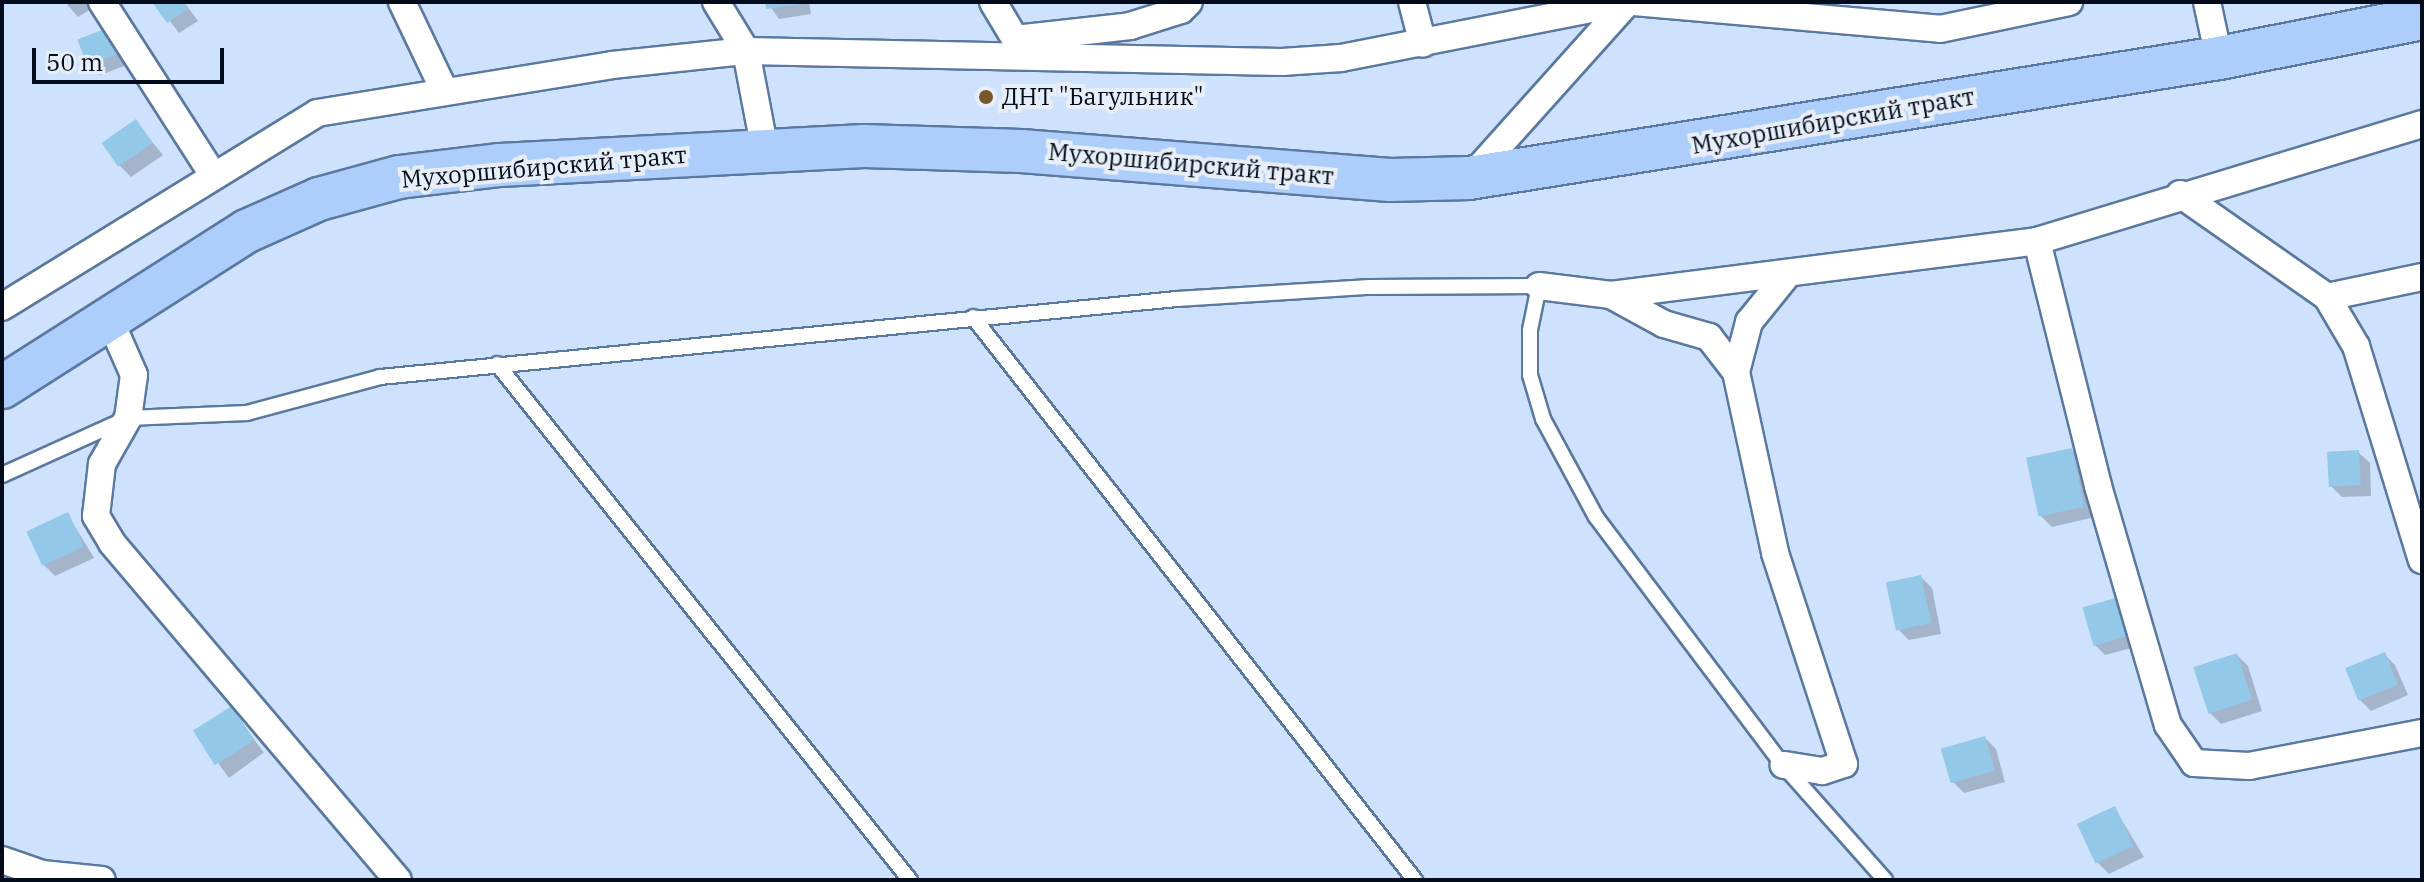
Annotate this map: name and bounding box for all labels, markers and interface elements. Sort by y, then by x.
scale bar [36,32,228,82]
text: 50 m [46,46,103,78]
street label: Мухоршибирский тракт [1689,82,1977,160]
place label: ДНТ "Багульник" [1002,83,1203,111]
marker: ДНТ "Багульник" [977,88,995,106]
street label: Мухоршибирский тракт [1047,137,1335,191]
street label: Мухоршибирский тракт [400,140,688,194]

